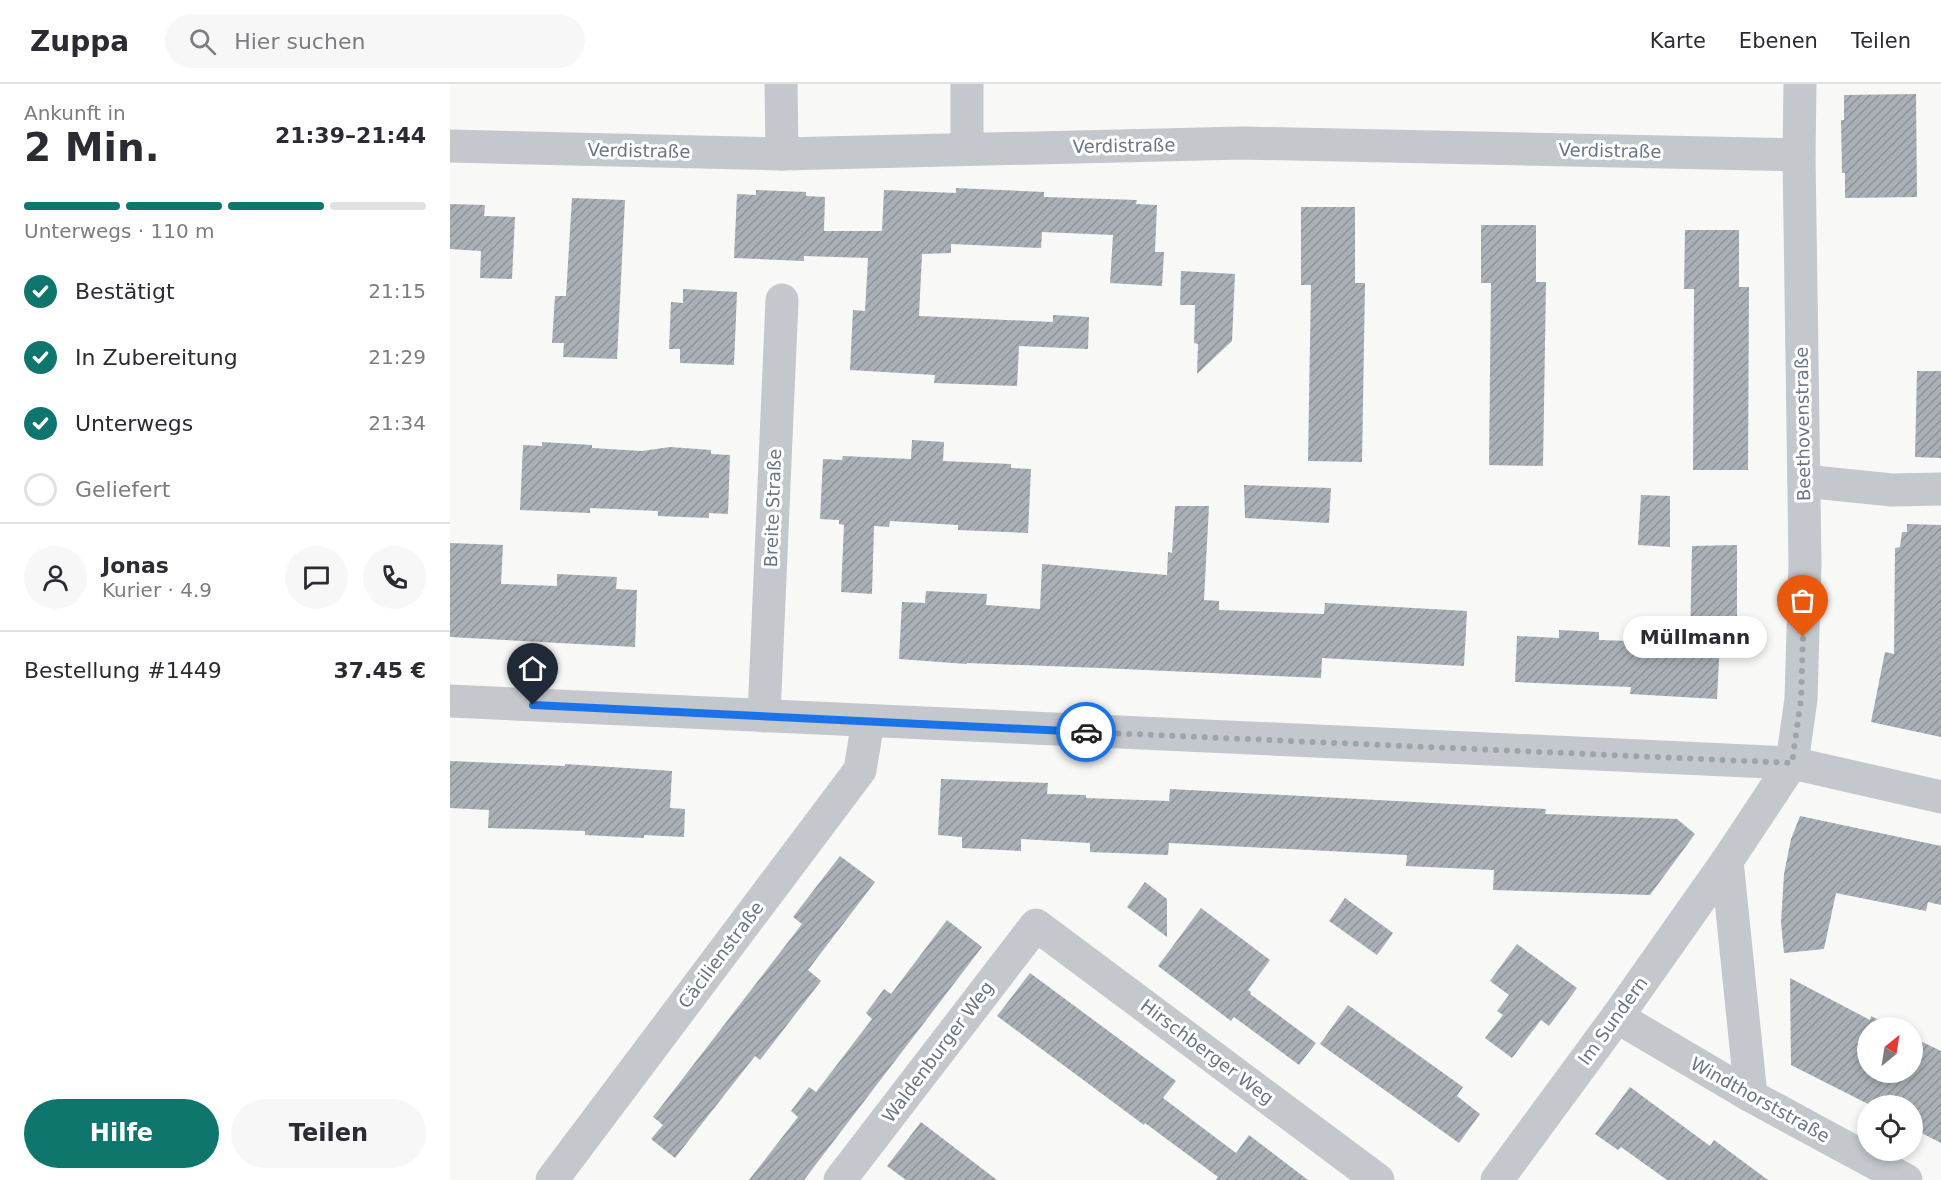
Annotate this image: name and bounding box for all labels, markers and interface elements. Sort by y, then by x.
search box [165,14,585,68]
text: Zuppa [30,25,129,58]
icon: search [186,25,219,58]
text: Hier suchen [234,29,365,54]
text: Karte [1650,29,1706,53]
text: Ebenen [1739,29,1818,53]
text: Teilen [1851,29,1911,53]
text: Ankunft in [24,101,126,125]
text: 21:39–21:44 [275,123,426,148]
text: 2 Min. [24,125,159,170]
street label: Verdistraße [1072,134,1176,157]
street label: Verdistraße [587,139,691,162]
street label: Verdistraße [1558,139,1662,162]
text: Unterwegs · 110 m [24,219,215,243]
icon: check [24,275,57,308]
text: Bestätigt [75,279,175,304]
text: 21:15 [368,279,426,303]
icon: check [24,341,57,374]
text: In Zubereitung [75,345,238,370]
text: 21:29 [368,345,426,369]
street label: Beethovenstraße [1791,347,1814,501]
icon: check [24,407,57,440]
text: Unterwegs [75,411,193,436]
text: 21:34 [368,411,426,435]
street label: Breite Straße [760,448,785,568]
text: Geliefert [75,477,170,502]
button: person [24,546,87,609]
button: chat [285,546,348,609]
button: phone [363,546,426,609]
text: Jonas [102,553,169,578]
pin [1777,575,1828,637]
text: Kurier · 4.9 [102,578,212,602]
icon: bag [1786,584,1819,617]
callout: Müllmann [1623,616,1767,658]
text: Müllmann [1640,625,1750,649]
pin [507,643,558,705]
icon: home [516,652,549,685]
text: Bestellung #1449 [24,658,222,683]
text: 37.45 € [333,658,426,683]
courier [1056,702,1116,762]
icon: car [1070,716,1103,749]
street label: Cäcilienstraße [674,897,768,1012]
street label: Im Sundern [1574,973,1652,1069]
street label: Waldenburger Weg [878,977,998,1126]
street label: Hirschberger Weg [1137,995,1278,1108]
north arrow [1857,1017,1923,1083]
map controls [1857,1017,1923,1161]
street label: Windthorststraße [1687,1053,1833,1147]
button: locate [1857,1095,1923,1161]
button: Hilfe [24,1099,219,1168]
button: Teilen [231,1099,426,1168]

